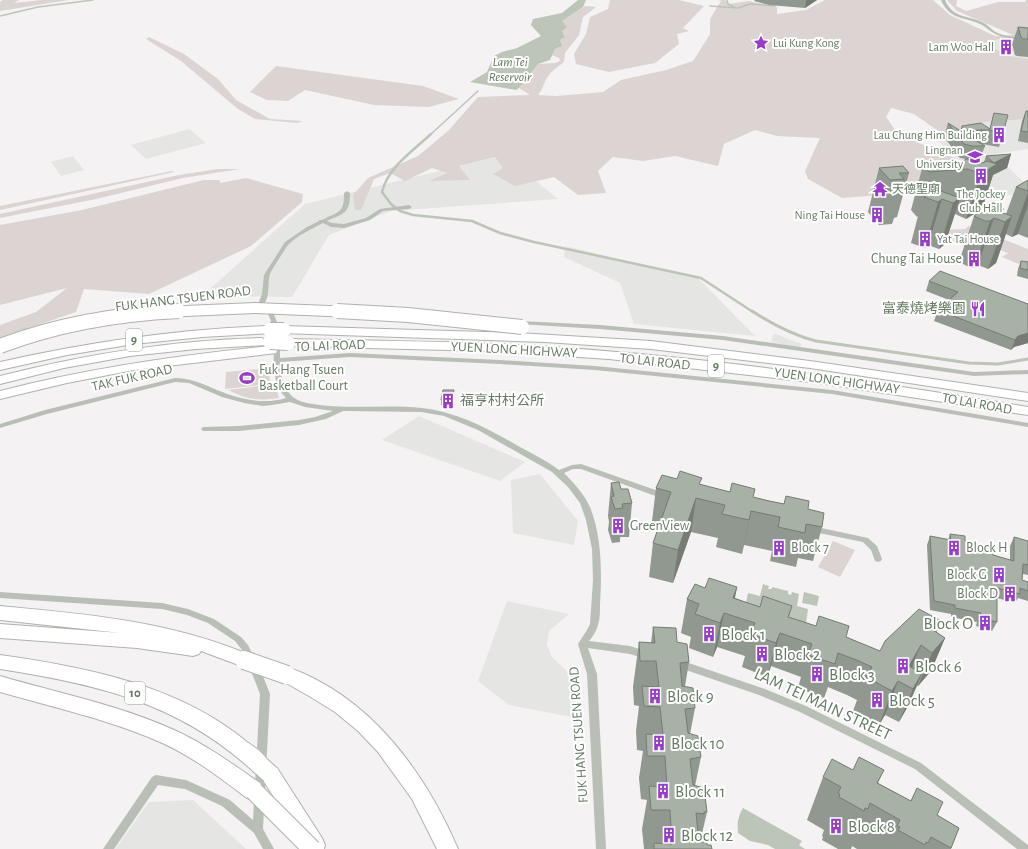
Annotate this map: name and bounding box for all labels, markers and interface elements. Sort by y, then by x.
place icon: Lui Kung Kong [752,34,770,52]
place label: Lui Kung Kong [773,37,840,49]
building icon: Lam Woo Hall [997,38,1015,56]
place label: Lam Woo Hall [929,41,994,53]
water label: Lam Tei Reservoir [489,56,532,84]
building icon: Lau Chung Him Building [990,126,1008,144]
place label: Lau Chung Him Building [874,129,987,141]
place label: Lingnan University [916,144,963,171]
school or university icon: Lingnan University [966,148,984,166]
building icon: The Jockey Club Hall [972,167,990,185]
temple icon: 天德聖廟 [871,180,889,198]
place label: 天德聖廟 [892,182,940,195]
place label: The Jockey Club Hall [956,188,1006,214]
building icon: Ning Tai House [868,206,886,224]
place label: Ning Tai House [794,209,865,221]
building icon: Yat Tai House [916,230,934,248]
place label: Yat Tai House [937,233,999,245]
building icon: Chung Tai House [965,250,983,268]
place label: Chung Tai House [871,252,962,266]
street label: FUK HANG TSUEN ROAD [114,284,252,314]
place label: 富泰燒烤樂園 [882,300,966,316]
restaurant icon: 富泰燒烤樂園 [969,300,987,318]
road number: 9 [126,329,142,351]
street label: TO LAI ROAD [294,338,366,354]
street label: YUEN LONG HIGHWAY [450,340,578,360]
street label: TO LAI ROAD [619,351,691,373]
road number: 9 [708,355,724,377]
street label: TAK FUK ROAD [90,362,174,394]
place label: Fuk Hang Tsuen Basketball Court [259,363,349,393]
street label: YUEN LONG HIGHWAY [773,365,901,397]
sports icon: Fuk Hang Tsuen Basketball Court [238,369,256,387]
street label: TO LAI ROAD [941,391,1013,417]
building icon: 福亨村村公所 [439,392,457,410]
place label: 福亨村村公所 [460,392,544,408]
building icon: GreenView [609,517,627,535]
place label: GreenView [630,519,690,533]
building icon: Block 7 [770,539,788,557]
building icon: Block H [945,539,963,557]
place label: Block 7 [791,541,829,555]
place label: Block H [966,541,1008,555]
building icon: Block G [990,566,1008,584]
place label: Block G [947,568,987,582]
building icon: Block D [1001,585,1019,603]
place label: Block D [957,587,998,601]
building icon: Block O [976,614,994,632]
place label: Block O [923,615,973,632]
building icon: Block 1 [700,625,718,643]
place label: Block 1 [721,626,766,643]
building icon: Block 2 [753,645,771,663]
place label: Block 2 [774,646,821,663]
building icon: Block 6 [894,657,912,675]
place label: Block 6 [915,658,962,675]
street label: LAM TEI MAIN STREET [752,665,894,743]
building icon: Block 3 [808,665,826,683]
street label: FUK HANG TSUEN ROAD [567,666,591,804]
place label: Block 3 [829,666,875,683]
road number: 10 [125,682,145,704]
building icon: Block 9 [646,687,664,705]
place label: Block 9 [667,688,714,705]
building icon: Block 5 [868,691,886,709]
place label: Block 5 [889,692,935,709]
building icon: Block 10 [650,734,668,752]
place label: Block 10 [671,735,725,752]
building icon: Block 11 [654,782,672,800]
place label: Block 11 [675,783,725,800]
building icon: Block 8 [827,817,845,835]
place label: Block 8 [848,818,895,835]
building icon: Block 12 [660,826,678,844]
place label: Block 12 [681,827,734,844]

